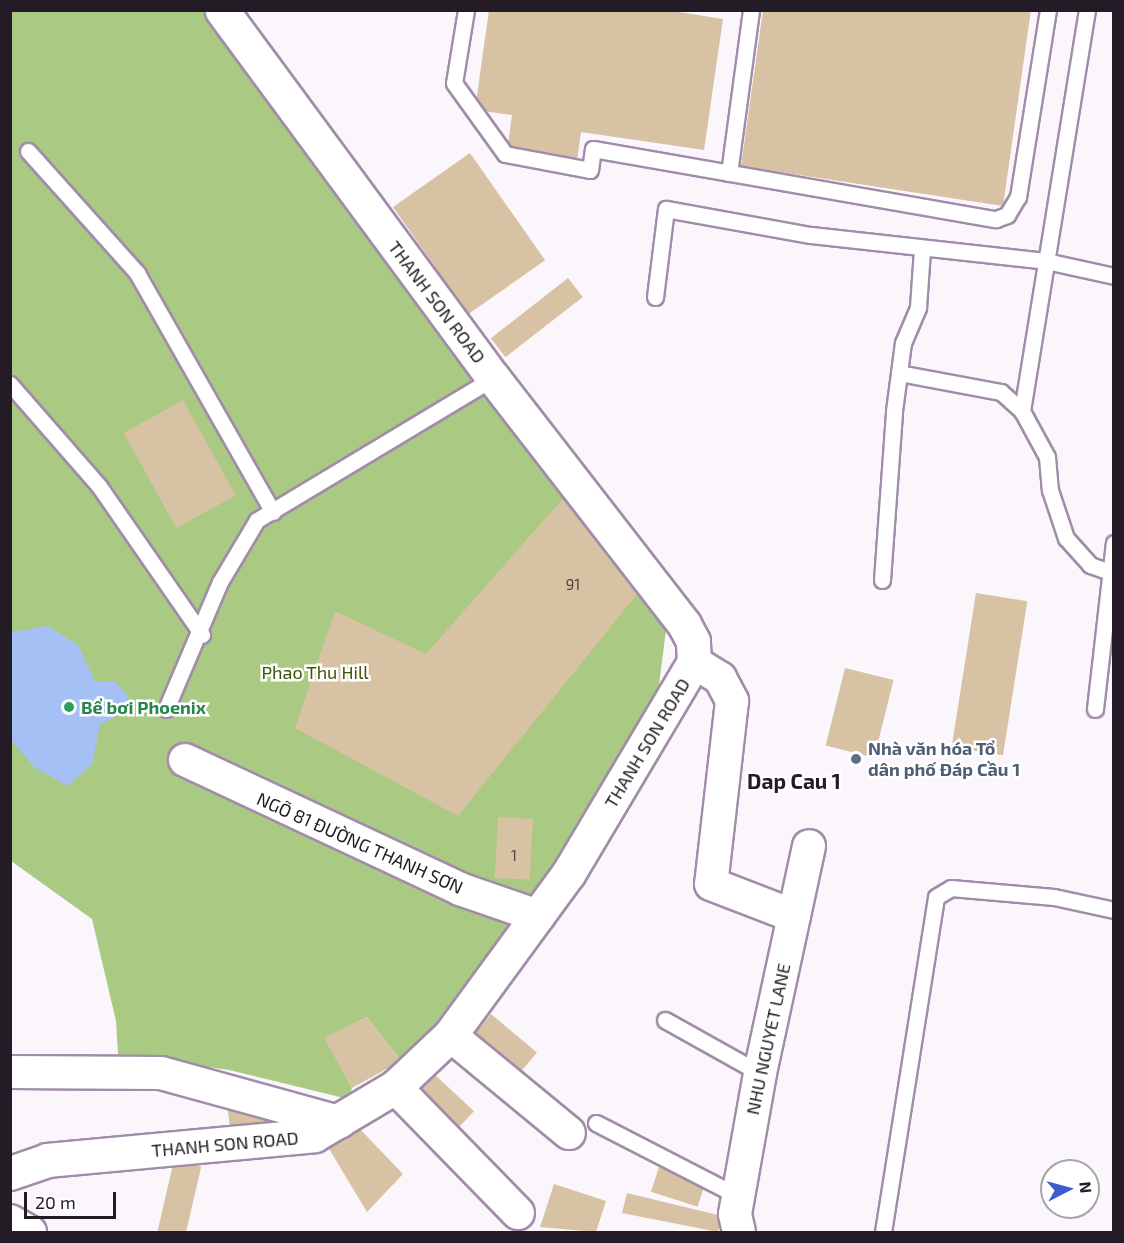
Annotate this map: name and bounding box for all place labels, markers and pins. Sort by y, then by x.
place label: Bể bơi Phoenix [81,696,206,718]
marker: Bể bơi Phoenix [62,700,76,714]
place label: Nhà văn hóa Tổ dân phố Đáp Cầu 1 [868,738,1020,780]
marker: Nhà văn hóa Tổ dân phố Đáp Cầu 1 [849,752,863,766]

